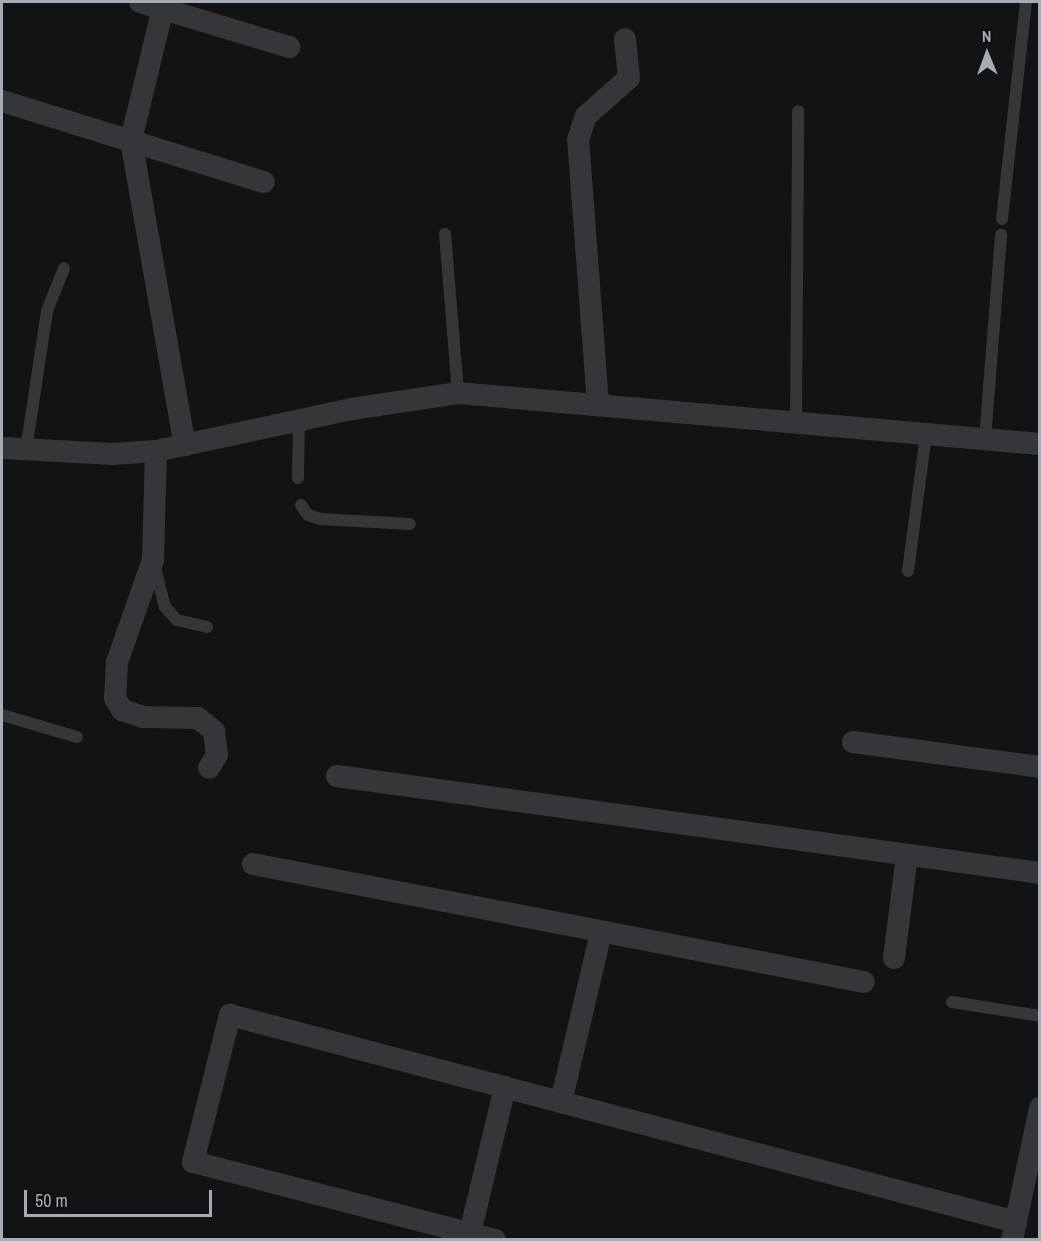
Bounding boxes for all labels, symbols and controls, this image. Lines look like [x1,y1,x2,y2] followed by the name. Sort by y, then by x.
[957,24,1017,84] north arrow
[982,25,992,47] text: N
[27,1178,214,1216] scale bar
[35,1188,68,1213] text: 50 m

